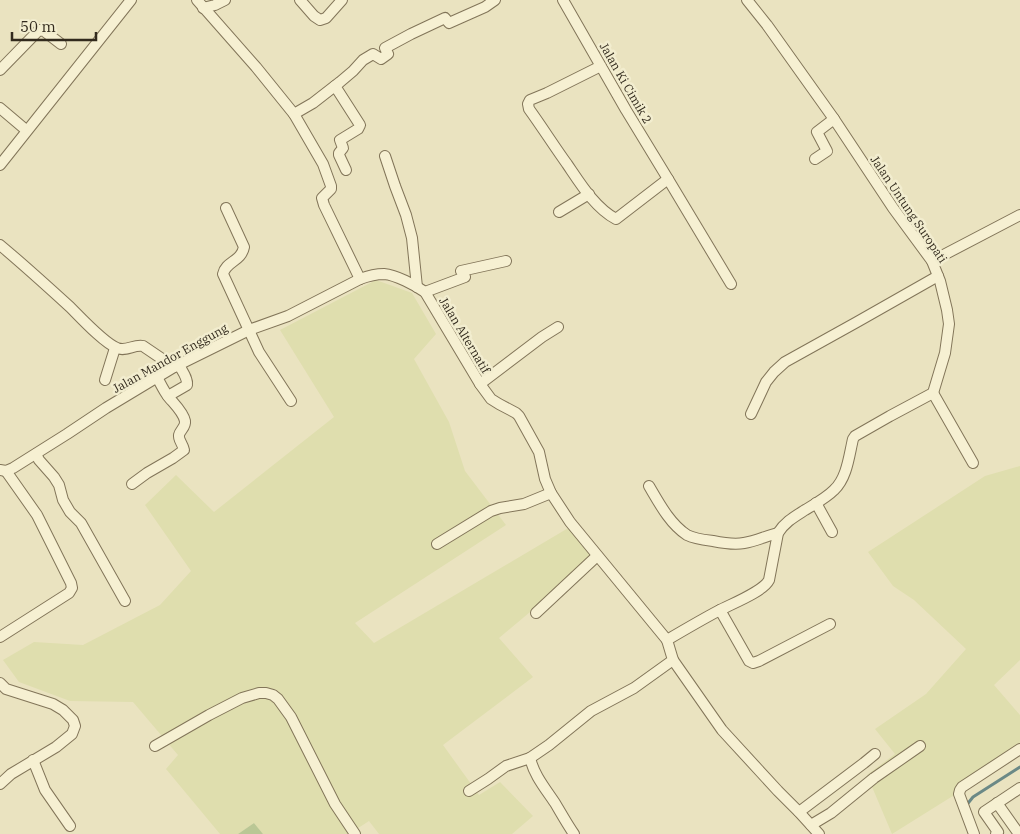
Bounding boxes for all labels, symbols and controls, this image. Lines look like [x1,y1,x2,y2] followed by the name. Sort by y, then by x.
[12,10,96,42] scale bar
[20,17,56,36] text: 50 m
[597,40,655,126] street label: Jalan Ki Cimik 2
[867,152,951,266] street label: Jalan Untung Suropati
[436,294,494,377] street label: Jalan Alternatif
[110,320,231,396] street label: Jalan Mandor Enggung

